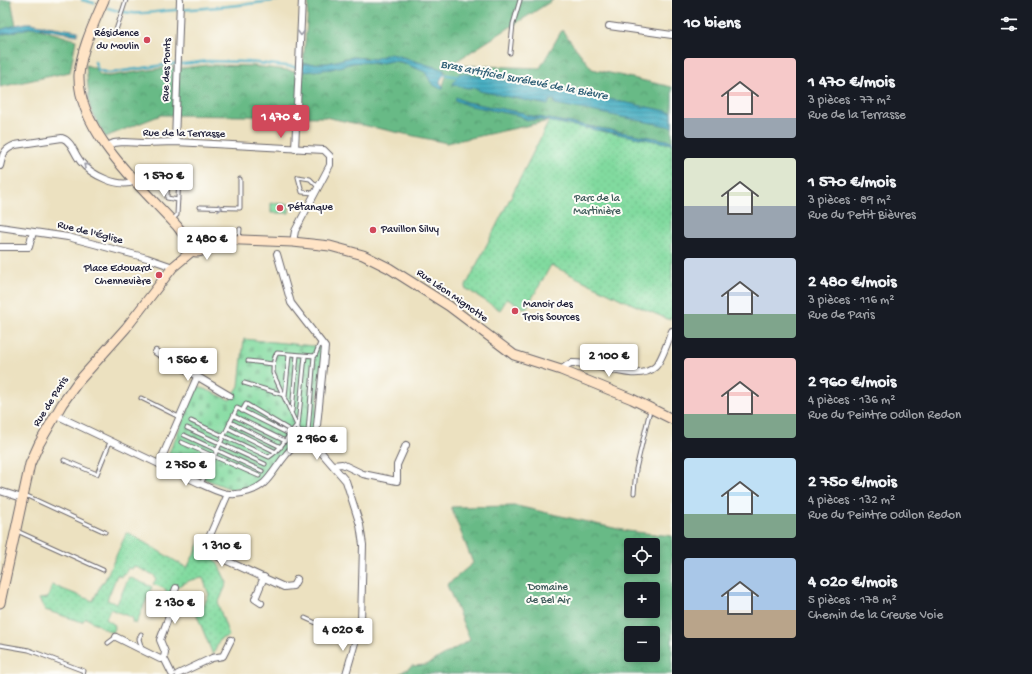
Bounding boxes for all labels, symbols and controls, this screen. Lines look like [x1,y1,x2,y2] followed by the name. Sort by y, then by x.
[998,13,1020,35] icon: filters
[684,14,740,34] text: 10 biens
[94,28,140,53] place label: Résidence du Moulin
[297,30,305,36] one-way arrow
[142,35,152,45] marker: Résidence du Moulin
[160,37,174,102] street label: Rue des Ponts
[439,58,610,104] water label: Bras artificiel surélevé de la Bièvre
[808,73,895,93] text: 1 470 €/mois
[716,74,764,122] icon: home
[808,93,891,108] text: 3 pièces · 77 m²
[244,105,318,139] pin: 1 470 €
[808,108,906,123] text: Rue de la Terrasse
[261,110,301,125] text: 1 470 €
[143,127,226,141] street label: Rue de la Terrasse
[83,164,91,171] one-way arrow
[127,164,201,198] pin: 1 570 €
[144,169,184,184] text: 1 570 €
[808,173,895,193] text: 1 570 €/mois
[716,174,764,222] icon: home
[573,193,621,218] park label: Parc de la Martinière
[808,193,891,208] text: 3 pièces · 89 m²
[287,202,333,214] place label: Pétanque
[275,203,285,213] marker: Pétanque
[217,204,223,212] one-way arrow
[808,208,916,223] text: Rue du Petit Bièvres
[56,218,124,247] street label: Rue de l'Église
[380,224,440,236] place label: Pavillon Silvy
[368,225,378,235] marker: Pavillon Silvy
[170,227,244,261] pin: 2 480 €
[187,232,227,247] text: 2 480 €
[83,263,153,288] place label: Place Edouard Chennevière
[414,267,490,325] street label: Rue Léon Mignotte
[154,270,164,280] marker: Place Edouard Chennevière
[808,273,896,293] text: 2 480 €/mois
[716,274,764,322] icon: home
[808,293,894,308] text: 3 pièces · 116 m²
[522,299,580,324] place label: Manoir des Trois Sources
[510,306,520,316] marker: Manoir des Trois Sources
[808,308,875,323] text: Rue de Paris
[572,344,646,378] pin: 2 100 €
[151,348,225,382] pin: 1 560 €
[589,349,629,364] text: 2 100 €
[168,353,208,368] text: 1 560 €
[808,373,896,393] text: 2 960 €/mois
[31,374,72,429] street label: Rue de Paris
[716,374,764,422] icon: home
[808,393,895,408] text: 4 pièces · 136 m²
[808,408,961,423] text: Rue du Peintre Odilon Redon
[280,427,354,461] pin: 2 960 €
[297,432,337,447] text: 2 960 €
[149,453,223,487] pin: 2 750 €
[165,458,207,473] text: 2 750 €
[808,473,897,493] text: 2 750 €/mois
[716,474,764,522] icon: home
[808,493,895,508] text: 4 pièces · 132 m²
[808,508,961,523] text: Rue du Peintre Odilon Redon
[185,534,259,568] pin: 1 310 €
[624,538,660,662] map controls
[624,538,660,574] button: locate
[203,539,241,554] text: 1 310 €
[808,573,897,593] text: 4 020 €/mois
[716,574,764,622] icon: home
[526,582,571,607] park label: Domaine de Bel Air
[624,582,660,618] button: +
[138,591,212,625] pin: 2 130 €
[808,593,897,608] text: 5 pièces · 178 m²
[155,596,195,611] text: 2 130 €
[808,608,943,623] text: Chemin de la Creuse Voie
[306,618,380,652] pin: 4 020 €
[322,623,364,638] text: 4 020 €
[624,626,660,662] button: −

